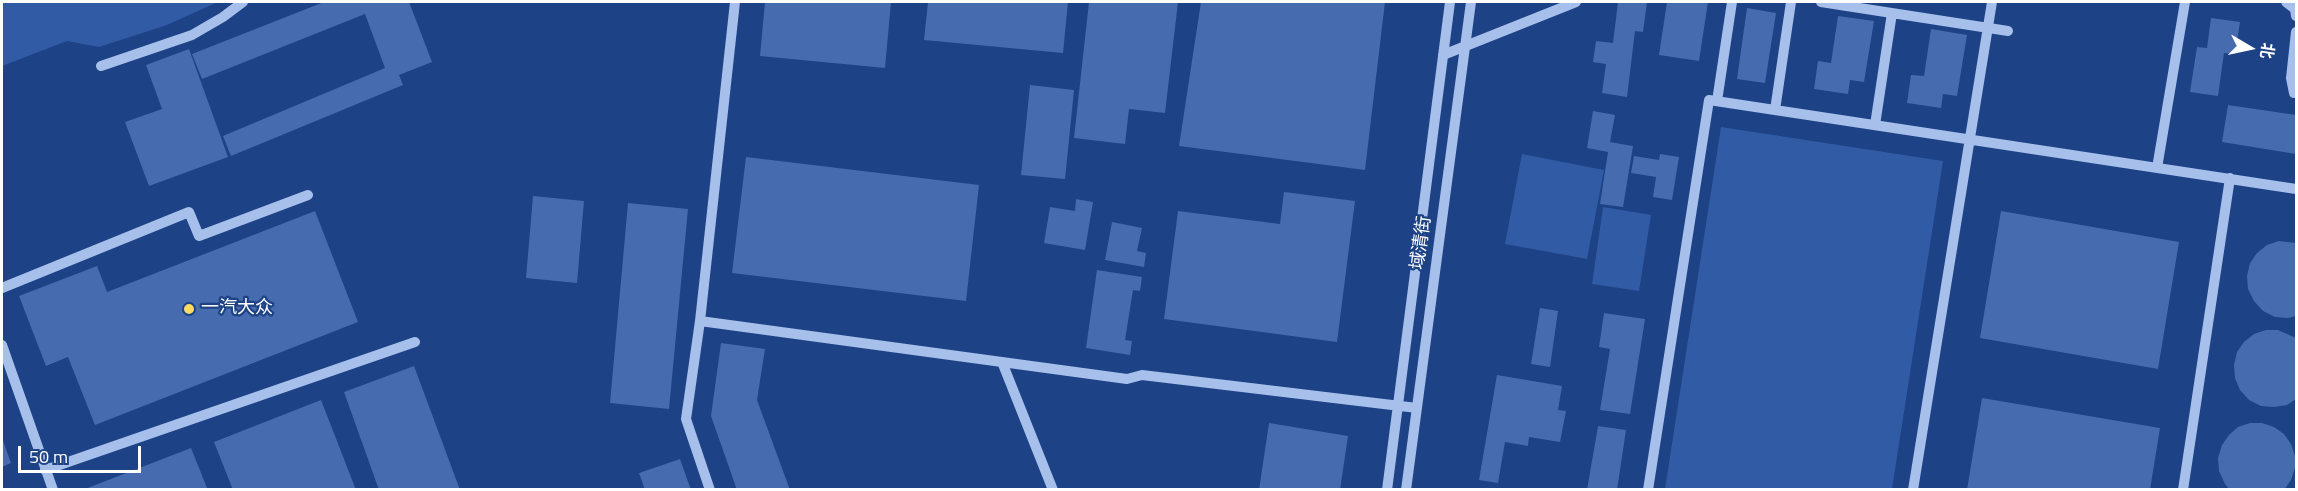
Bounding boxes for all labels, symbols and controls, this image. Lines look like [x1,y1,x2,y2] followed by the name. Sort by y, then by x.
[2220,18,2280,78] north arrow
[2255,41,2281,61] text: 北
[1408,215,1436,271] street label: 域清街
[201,298,273,320] place label: 一汽大众
[182,302,196,316] marker: 一汽大众
[21,434,144,472] scale bar
[29,443,68,470] text: 50 m

